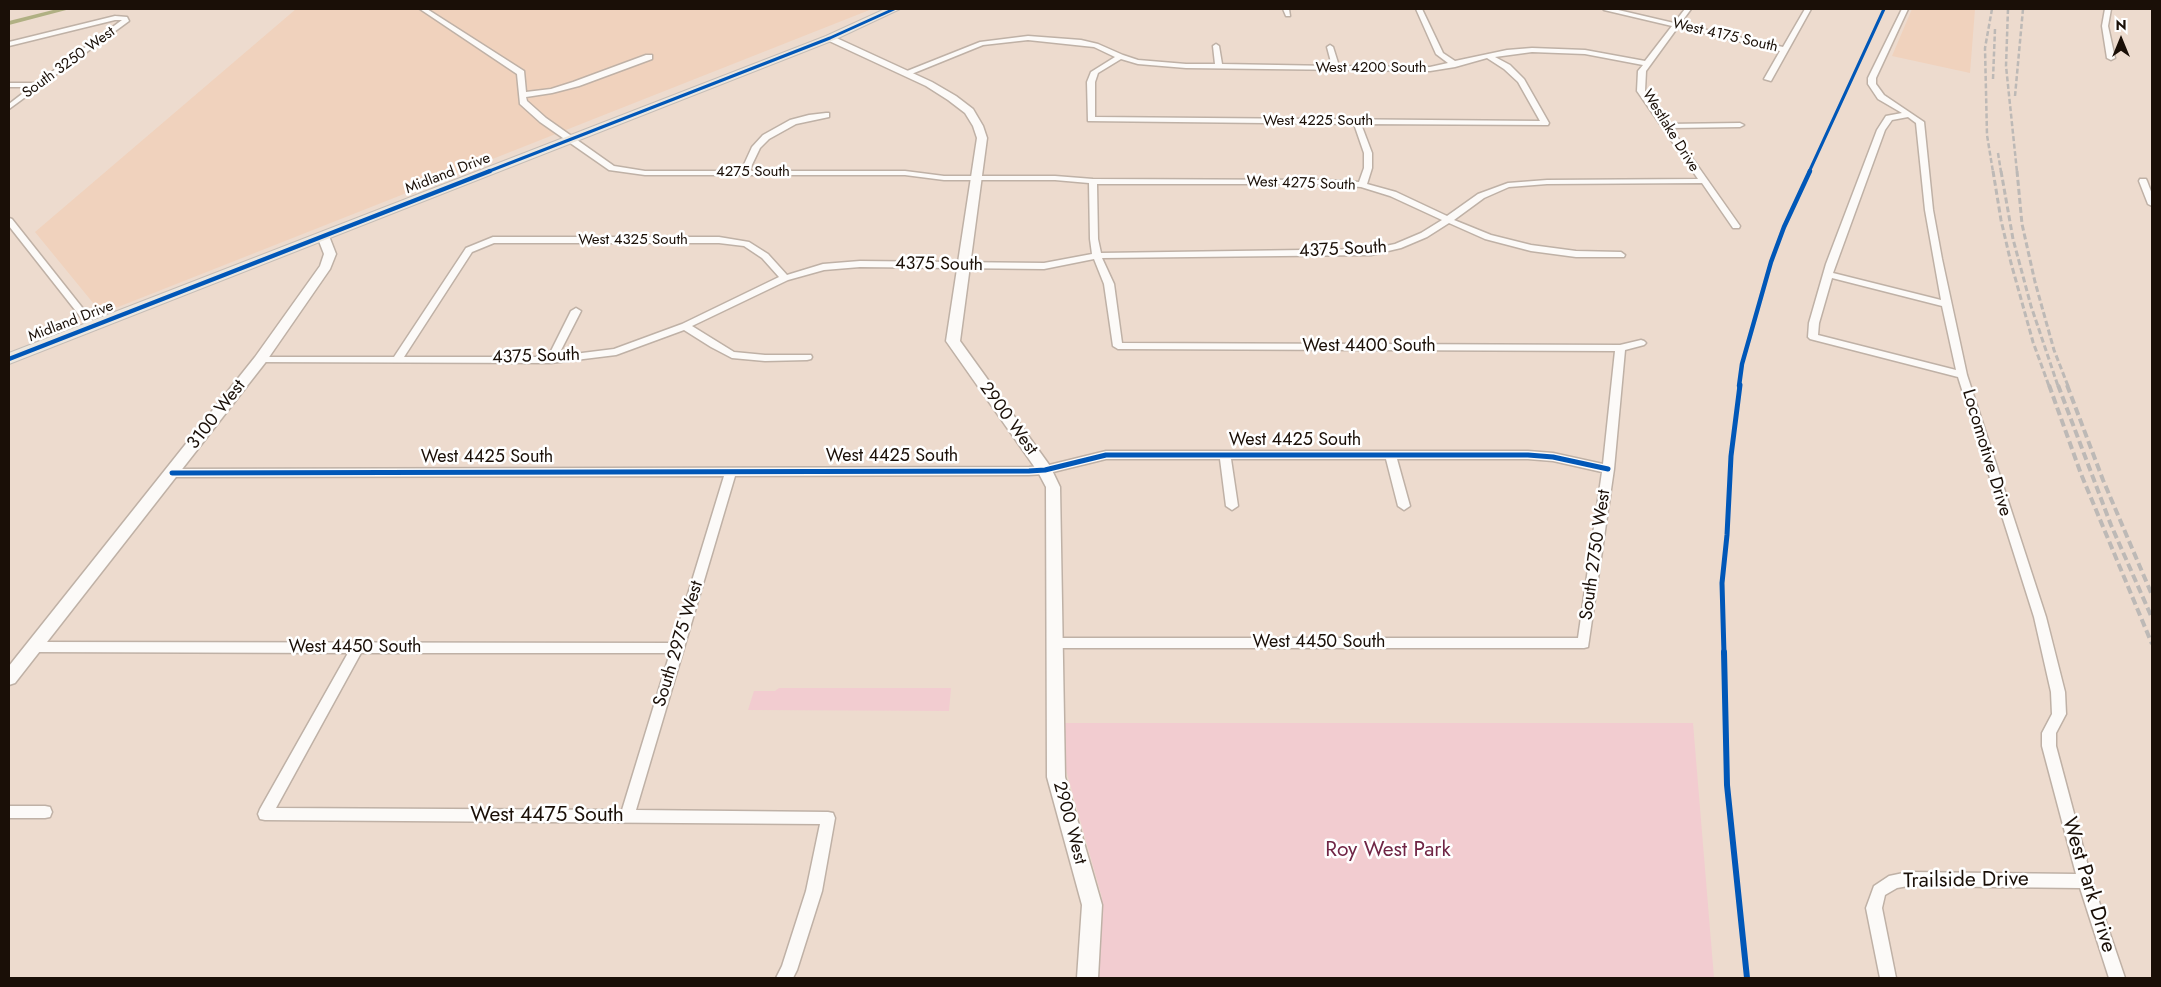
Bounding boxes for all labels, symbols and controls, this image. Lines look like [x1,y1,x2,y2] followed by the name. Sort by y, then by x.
[1671,15,1779,57] street label: West 4175 South
[2096,15,2146,65] north arrow
[2115,15,2127,35] text: N
[19,23,119,103] street label: South 3250 West
[1315,59,1427,77] street label: West 4200 South
[1638,87,1702,175] street label: Westlake Drive
[1263,112,1373,130] street label: West 4225 South
[403,150,493,198] street label: Midland Drive
[716,163,790,181] street label: 4275 South
[1246,173,1356,195] street label: West 4275 South
[578,231,688,249] street label: West 4325 South
[1299,237,1387,263] street label: 4375 South
[895,253,983,277] street label: 4375 South
[26,298,116,346] street label: Midland Drive
[1302,336,1436,358] street label: West 4400 South
[492,345,580,369] street label: 4375 South
[183,376,251,454] street label: 3100 West
[974,378,1042,460] street label: 2900 West
[1956,387,2016,519] street label: Locomotive Drive
[1229,430,1361,452] street label: West 4425 South
[826,446,958,468] street label: West 4425 South
[421,447,553,469] street label: West 4425 South
[1576,488,1616,622] street label: South 2750 West
[650,578,708,710] street label: South 2975 West
[1253,632,1385,654] street label: West 4450 South
[289,637,421,659] street label: West 4450 South
[1048,779,1090,867] street label: 2900 West
[470,803,624,829] street label: West 4475 South
[2055,814,2121,956] street label: West Park Drive
[1325,838,1451,864] park label: Roy West Park
[1903,867,2029,895] street label: Trailside Drive

